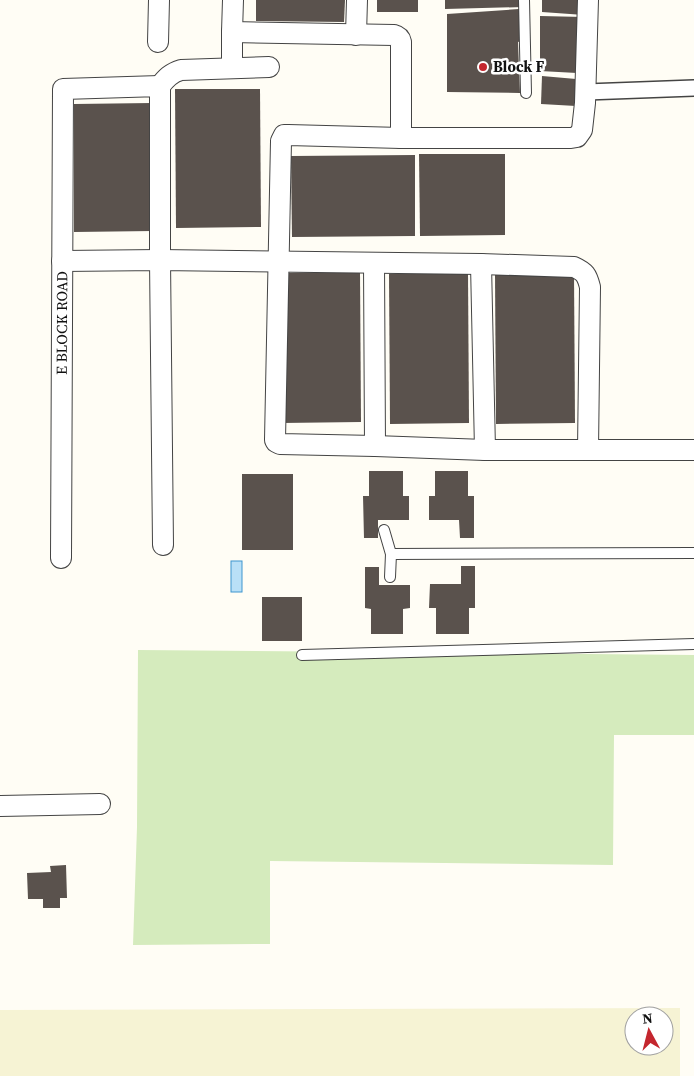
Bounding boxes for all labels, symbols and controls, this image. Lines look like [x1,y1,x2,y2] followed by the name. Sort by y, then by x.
[493,56,545,77] place label: Block F
[477,61,489,73] marker: Block F
[51,271,72,375] street label: E BLOCK ROAD
[624,1006,674,1056] north arrow
[641,1008,654,1029] text: N

